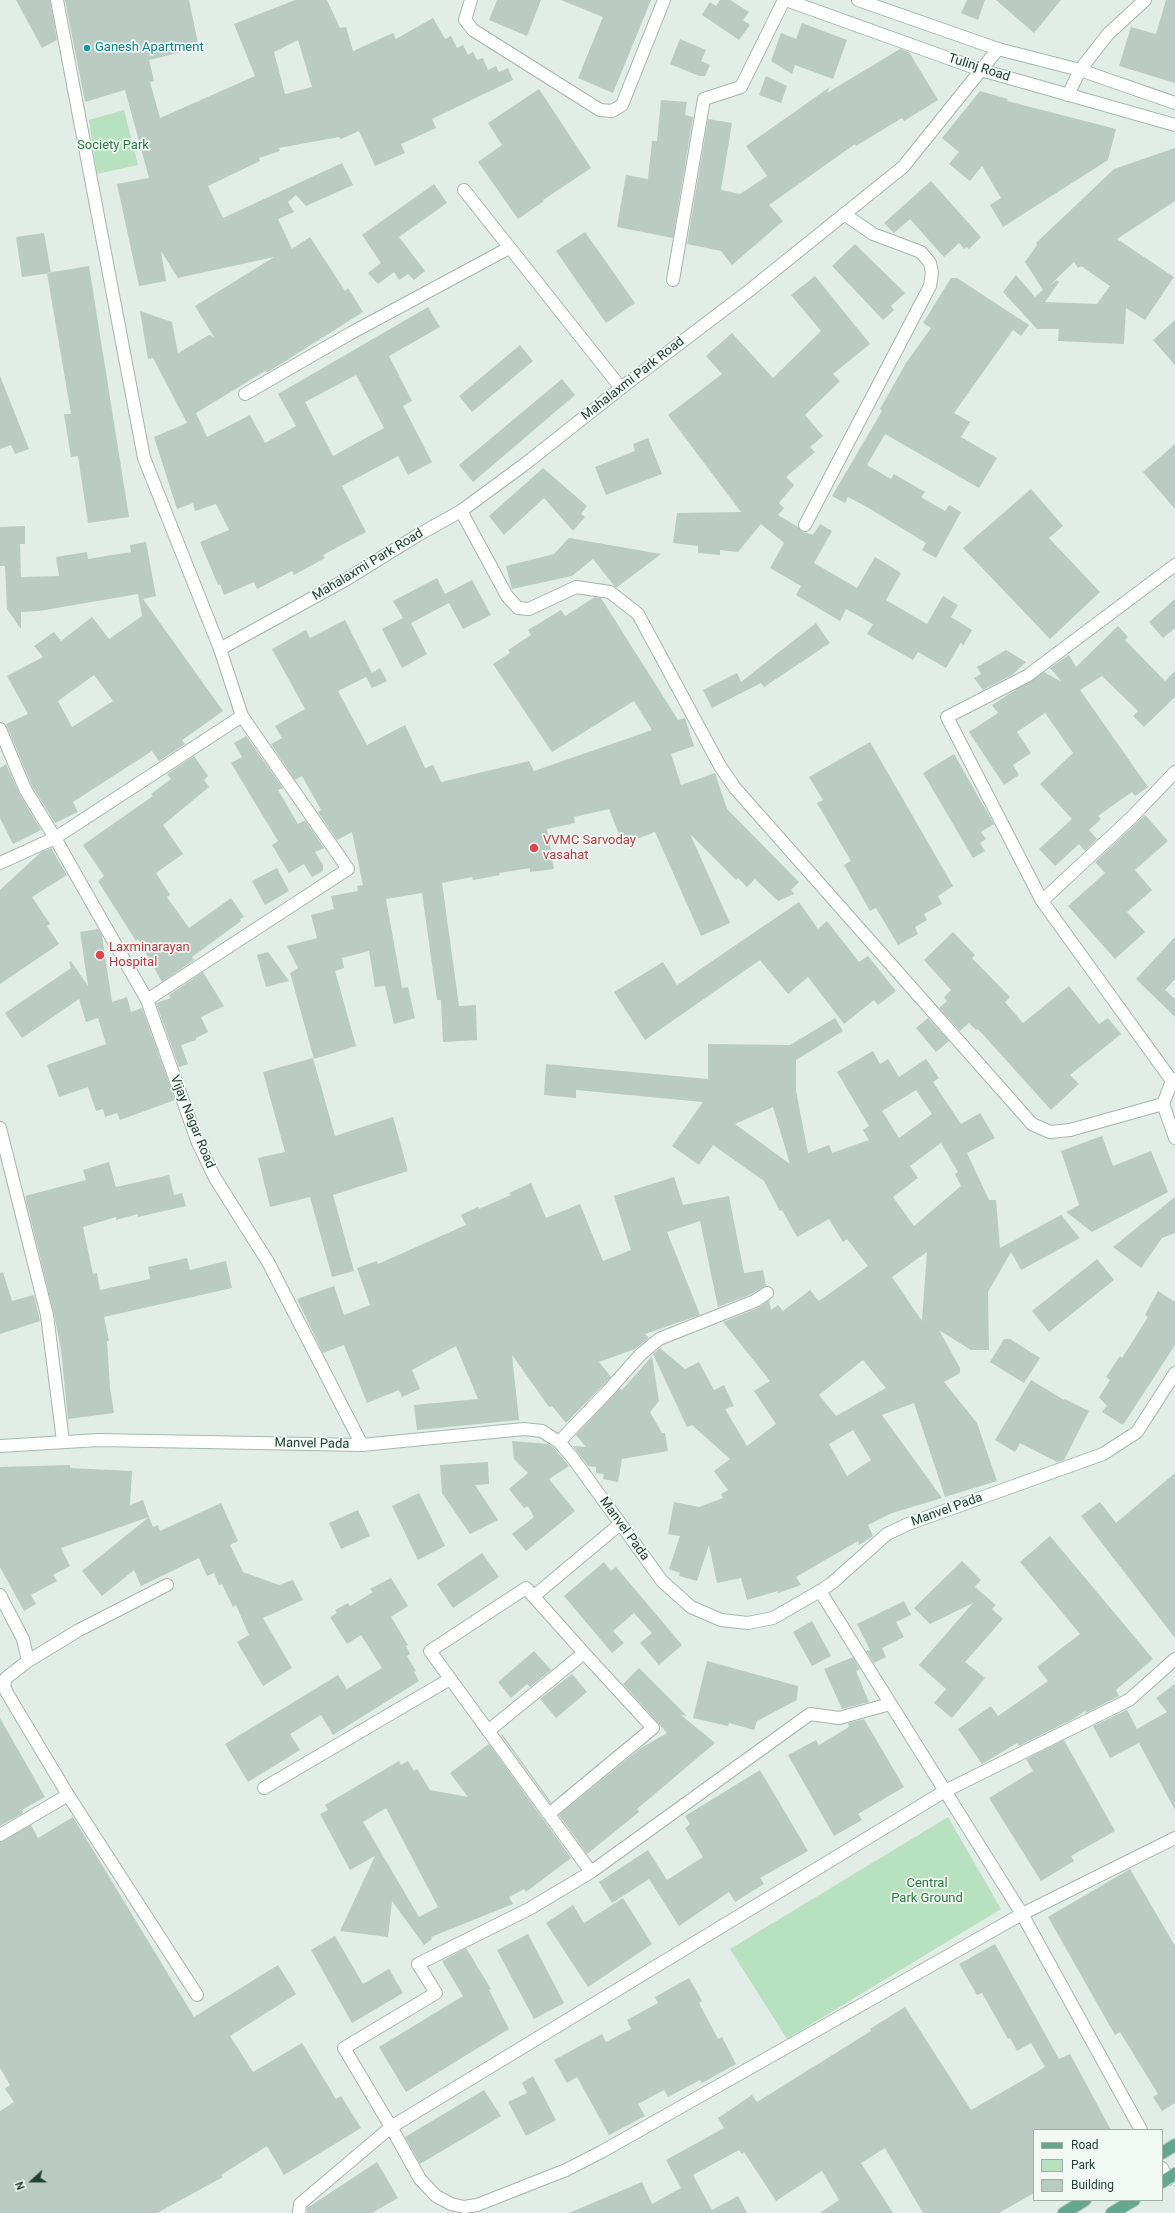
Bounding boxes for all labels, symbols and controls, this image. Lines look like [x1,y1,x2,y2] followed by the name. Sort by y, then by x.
[95,40,204,56] place label: Ganesh Apartment
[82,43,92,53] marker: Ganesh Apartment
[946,51,1012,85] street label: Tulinj Road
[77,138,149,154] park label: Society Park
[578,334,688,424] street label: Mahalaxmi Park Road
[310,526,426,604] street label: Mahalaxmi Park Road
[543,833,636,864] place label: VVMC Sarvoday vasahat
[528,842,540,854] marker: VVMC Sarvoday vasahat
[109,940,190,971] place label: Laxminarayan Hospital
[94,949,106,961] marker: Laxminarayan Hospital
[166,1073,218,1171] street label: Vijay Nagar Road
[275,1436,349,1452] street label: Manvel Pada
[909,1490,985,1530] street label: Manvel Pada
[596,1494,652,1564] street label: Manvel Pada
[891,1876,963,1907] park label: Central Park Ground
[1033,2129,1163,2201] legend
[1071,2138,1099,2152] text: Road
[1071,2158,1095,2172] text: Park
[12,2161,52,2201] north arrow
[1071,2178,1114,2192] text: Building
[13,2180,28,2191] text: N

